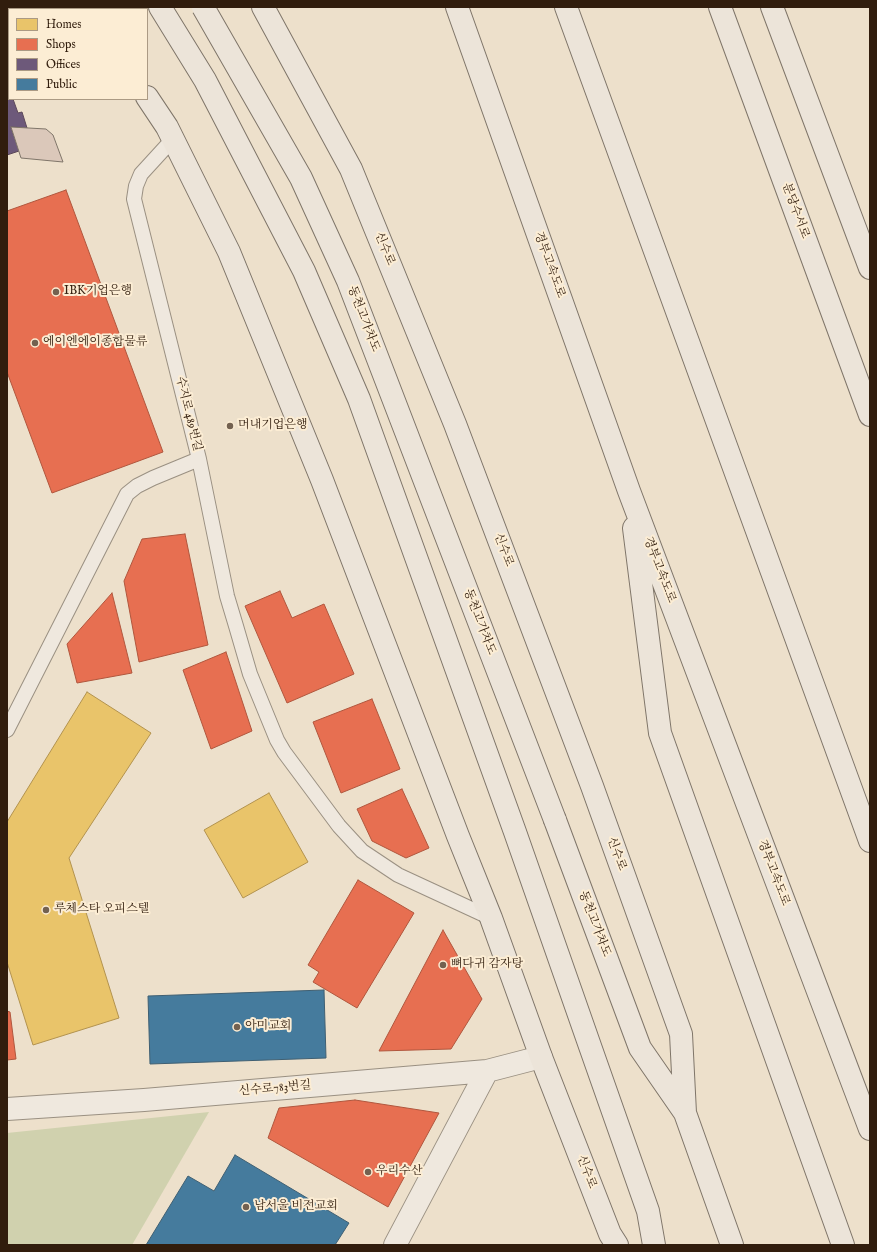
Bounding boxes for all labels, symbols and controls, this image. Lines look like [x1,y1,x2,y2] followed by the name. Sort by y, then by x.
[8,8,148,100] legend
[46,17,82,32] text: Homes
[46,37,76,52] text: Shops
[46,57,80,72] text: Offices
[46,77,77,92] text: Public
[778,181,812,241] street label: 분당수서로
[371,230,397,268] street label: 신수로
[530,230,568,300] street label: 경부고속도로
[344,284,382,354] street label: 동천고가차도
[64,285,132,299] place label: IBK기업은행
[51,287,61,297] marker: IBK기업은행
[43,336,147,350] place label: 에이엔에이종합물류
[30,338,40,348] marker: 에이엔에이종합물류
[172,375,204,453] street label: 수지로 489번길
[238,419,308,433] place label: 머내기업은행
[225,421,235,431] marker: 머내기업은행
[490,531,516,569] street label: 신수로
[640,535,678,605] street label: 경부고속도로
[460,587,498,657] street label: 동천고가차도
[603,835,629,873] street label: 신수로
[754,838,792,908] street label: 경부고속도로
[575,889,613,959] street label: 동천고가차도
[54,903,149,917] place label: 루체스타 오피스텔
[41,905,51,915] marker: 루체스타 오피스텔
[451,958,523,972] place label: 뼈다귀 감자탕
[438,960,448,970] marker: 뼈다귀 감자탕
[245,1020,291,1034] place label: 아미교회
[232,1022,242,1032] marker: 아미교회
[238,1079,312,1099] street label: 신수로783번길
[573,1153,599,1191] street label: 신수로
[376,1165,422,1179] place label: 우리수산
[363,1167,373,1177] marker: 우리수산
[254,1200,338,1214] place label: 남서울 비전교회
[241,1202,251,1212] marker: 남서울 비전교회

